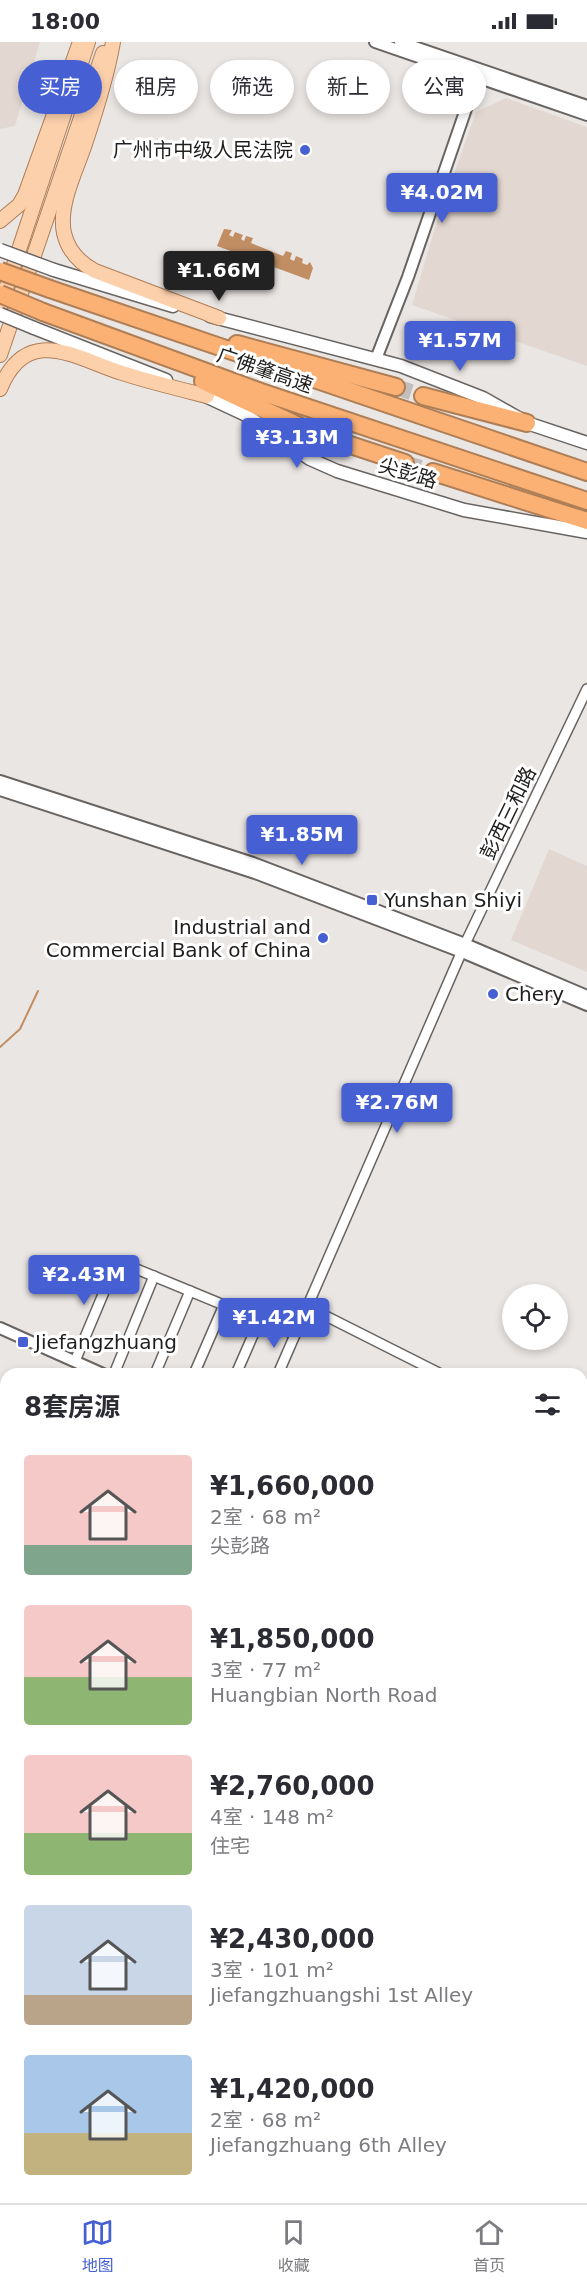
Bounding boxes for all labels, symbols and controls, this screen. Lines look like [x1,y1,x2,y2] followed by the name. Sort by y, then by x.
[30,9,100,34] text: 18:00
[18,60,102,114] chip: 买房
[114,60,198,114] chip: 租房
[210,60,294,114] chip: 筛选
[306,60,390,114] chip: 新上
[402,60,486,114] chip: 公寓
[113,138,293,162] place label: 广州市中级人民法院
[298,143,312,157] marker: 广州市中级人民法院
[393,173,491,224] pin: ¥4.02M
[400,180,484,204] text: ¥4.02M
[170,251,268,302] pin: ¥1.66M
[177,258,261,282] text: ¥1.66M
[411,321,509,372] pin: ¥1.57M
[418,328,502,352] text: ¥1.57M
[214,342,316,398] street label: 广佛肇高速
[248,418,346,469] pin: ¥3.13M
[255,425,339,449] text: ¥3.13M
[376,453,440,493] street label: 尖彭路
[475,763,541,863] street label: 彭西三和路
[253,815,351,866] pin: ¥1.85M
[260,822,344,846] text: ¥1.85M
[383,888,522,912] place label: Yunshan Shiyi
[365,893,379,907] marker: Yunshan Shiyi
[46,915,311,962] place label: Industrial and Commercial Bank of China
[316,931,330,945] marker: Industrial and Commercial Bank of China
[505,982,564,1006] place label: Chery
[486,987,500,1001] marker: Chery
[348,1083,446,1134] pin: ¥2.76M
[355,1090,439,1114] text: ¥2.76M
[35,1255,133,1306] pin: ¥2.43M
[42,1262,126,1286] text: ¥2.43M
[502,1284,568,1350] map controls
[502,1284,568,1350] button: locate
[225,1298,323,1349] pin: ¥1.42M
[232,1305,316,1329] text: ¥1.42M
[33,1330,177,1354] place label: Jiefangzhuang
[16,1335,30,1349] marker: Jiefangzhuang
[531,1388,564,1421] icon: filters
[24,1392,120,1422] text: 8套房源
[210,1471,374,1501] text: ¥1,660,000
[72,1479,144,1551] icon: home
[210,1505,321,1529] text: 2室 · 68 m²
[210,1534,270,1558] text: 尖彭路
[210,1624,374,1654] text: ¥1,850,000
[72,1629,144,1701] icon: home
[210,1658,321,1682] text: 3室 · 77 m²
[210,1683,437,1707] text: Huangbian North Road
[210,1771,374,1801] text: ¥2,760,000
[72,1779,144,1851] icon: home
[210,1805,334,1829] text: 4室 · 148 m²
[210,1834,250,1858] text: 住宅
[210,1924,374,1954] text: ¥2,430,000
[72,1929,144,2001] icon: home
[210,1958,334,1982] text: 3室 · 101 m²
[210,1983,473,2007] text: Jiefangzhuangshi 1st Alley
[210,2074,374,2104] text: ¥1,420,000
[72,2079,144,2151] icon: home
[210,2108,321,2132] text: 2室 · 68 m²
[210,2133,447,2157] text: Jiefangzhuang 6th Alley
[81,2216,114,2276] tab: 地图
[277,2216,310,2276] tab: 收藏
[473,2216,506,2276] tab: 首页

